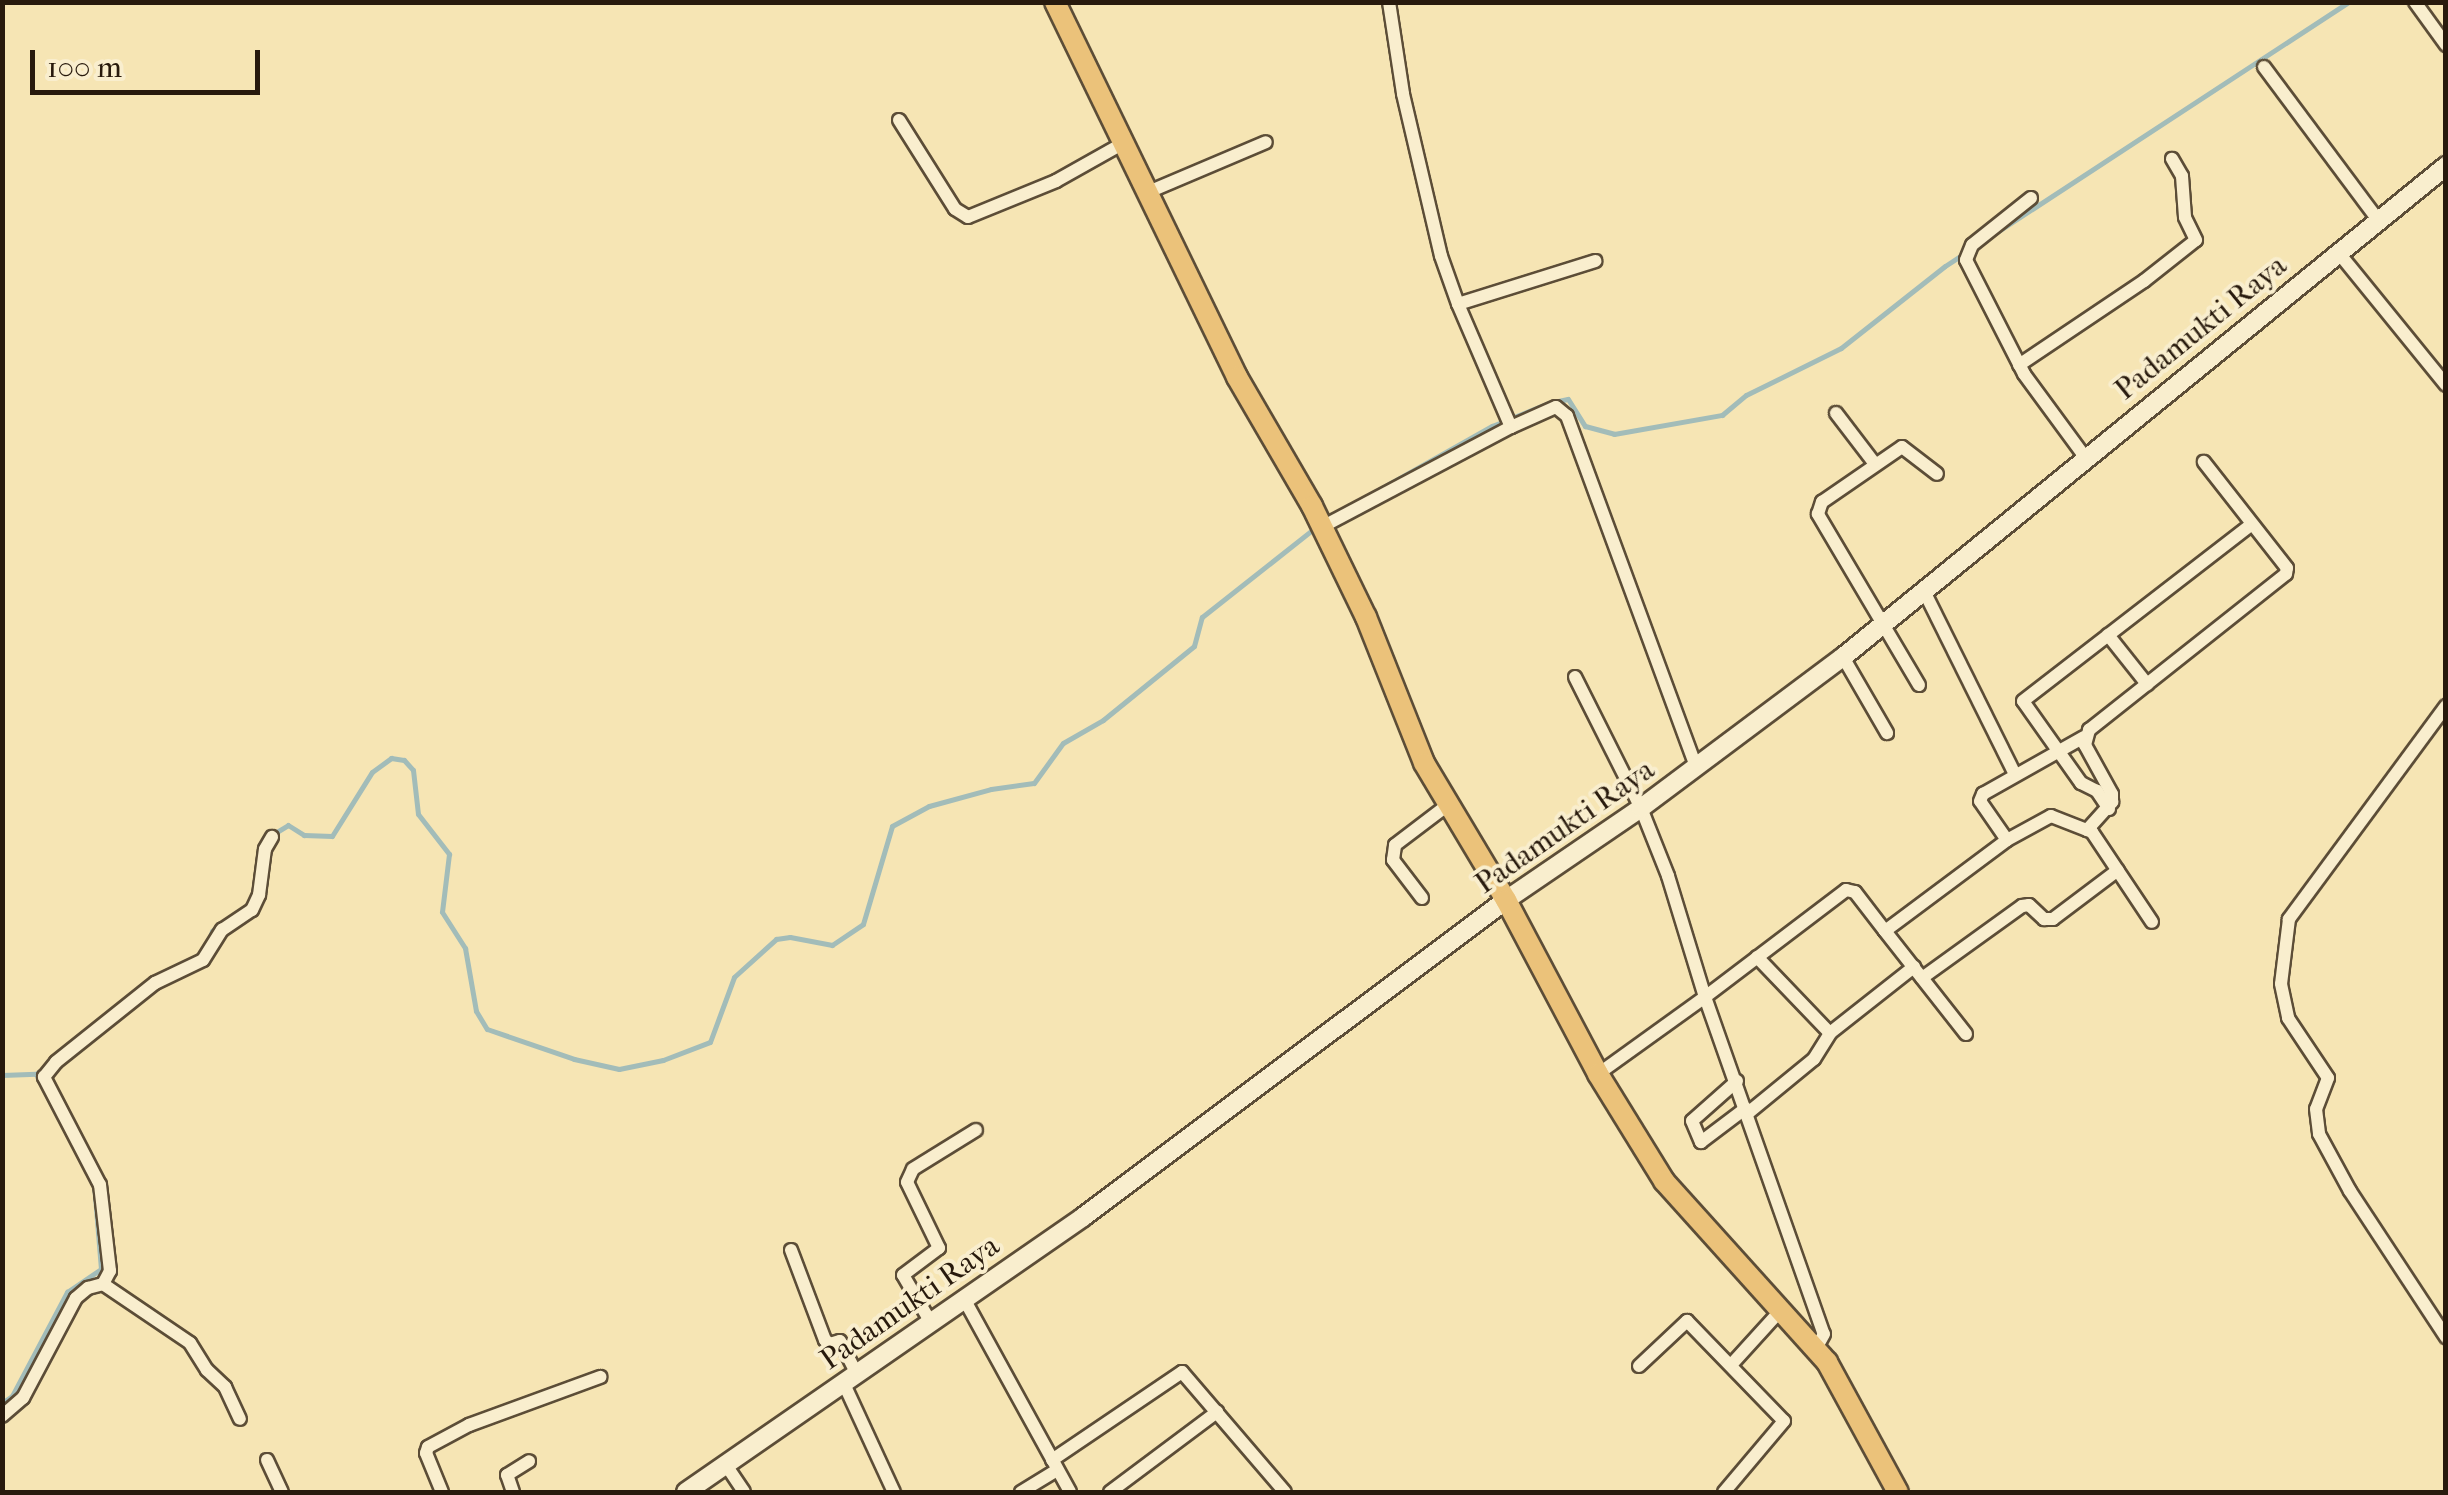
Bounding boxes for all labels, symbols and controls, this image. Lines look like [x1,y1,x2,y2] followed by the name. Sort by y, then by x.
[35,30,265,92] scale bar
[47,50,122,85] text: 100 m
[2108,248,2294,408] street label: Padamukti Raya
[1469,752,1661,902] street label: Padamukti Raya
[814,1228,1006,1378] street label: Padamukti Raya

